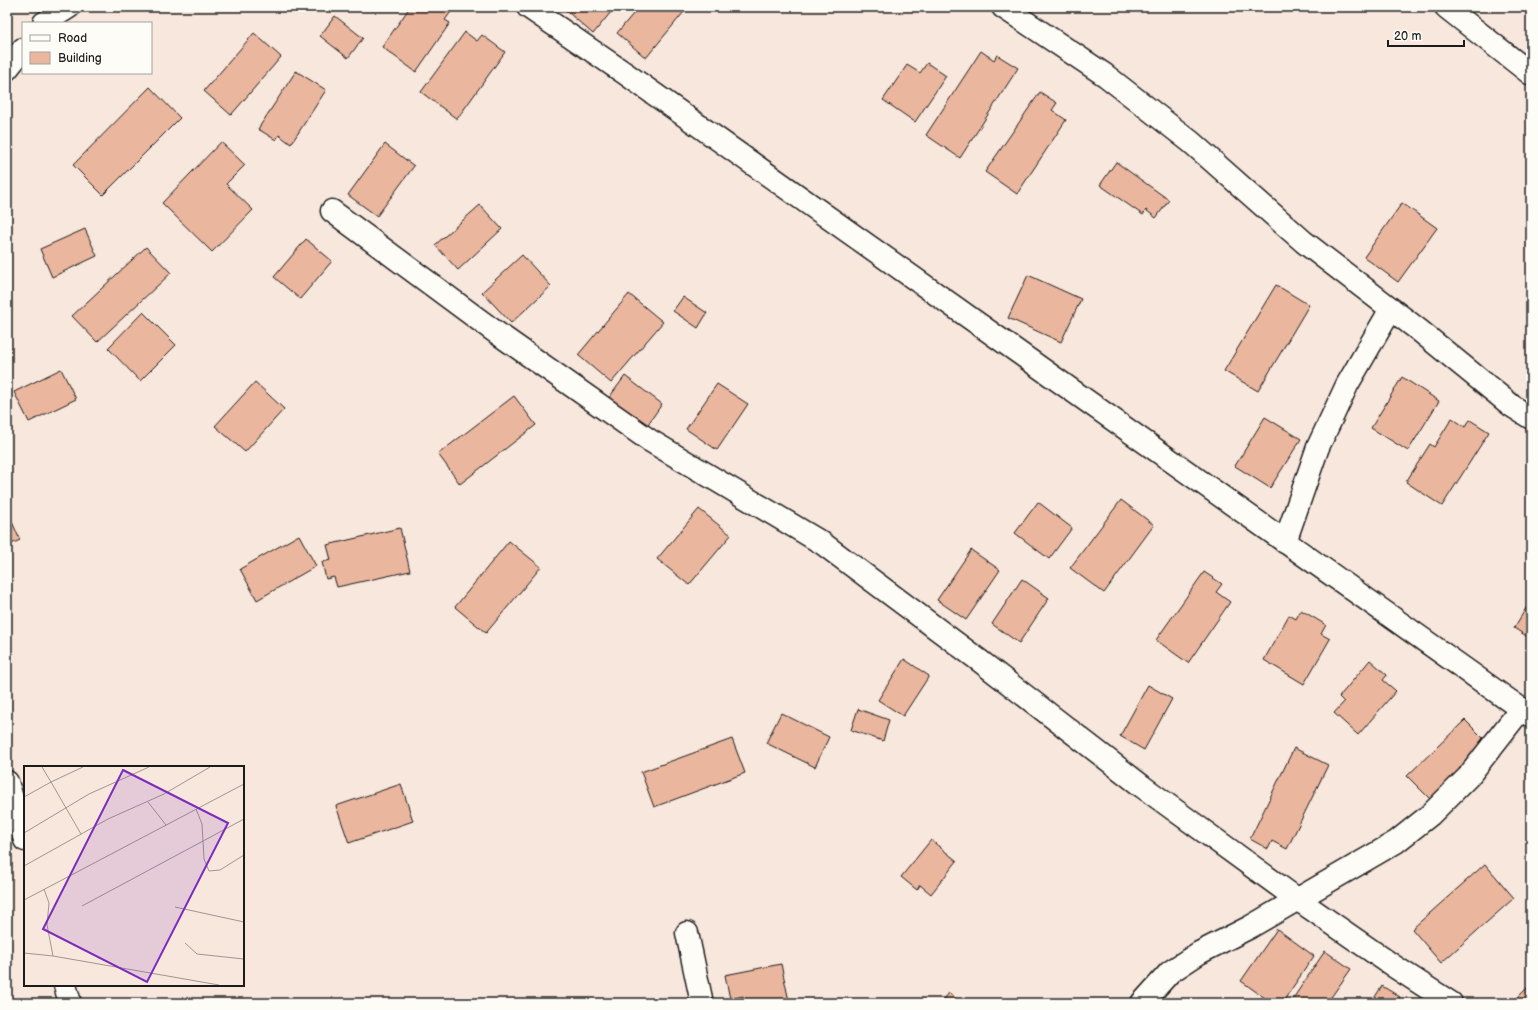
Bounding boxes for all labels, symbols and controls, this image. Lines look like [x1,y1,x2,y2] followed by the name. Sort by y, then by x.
[22,22,152,74] legend
[1388,22,1464,48] scale bar
[1394,29,1421,44] text: 20 m
[58,31,87,46] text: Road
[58,51,102,66] text: Building
[24,766,244,986] inset map

